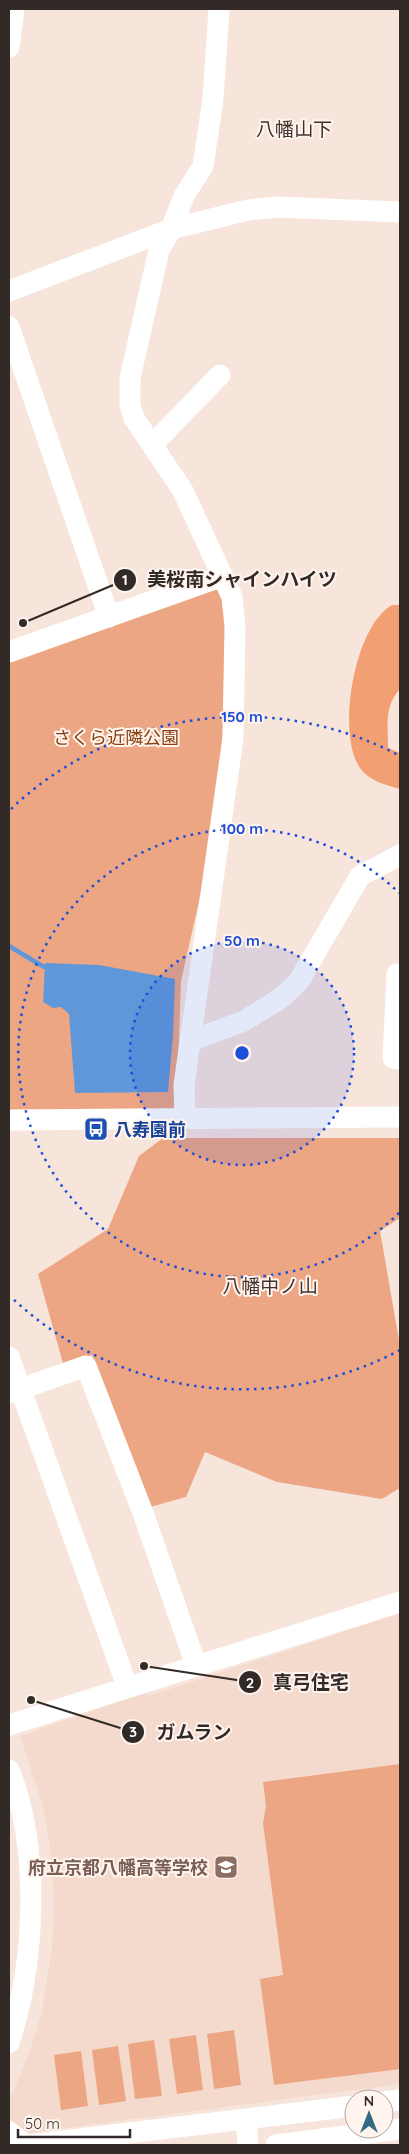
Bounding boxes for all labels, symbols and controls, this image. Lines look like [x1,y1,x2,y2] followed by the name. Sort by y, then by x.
[256,117,332,141] district label: 八幡山下
[112,563,347,597] callout: 美桜南シャインハイツ
[147,567,337,591] text: 美桜南シャインハイツ
[122,570,128,589] text: 1
[221,707,263,726] text: 150 m
[53,726,179,749] park label: さくら近隣公園
[221,819,263,838] text: 100 m
[224,931,260,950] text: 50 m
[233,1044,251,1062] centre of rings
[83,1116,109,1142] bus stop icon: 八寿園前
[114,1118,186,1141] place label: 八寿園前
[222,1274,318,1298] district label: 八幡中ノ山
[238,1665,359,1699] callout: 真弓住宅
[273,1670,349,1694] text: 真弓住宅
[246,1673,254,1692] text: 2
[121,1715,242,1749] callout: ガムラン
[156,1720,232,1744] text: ガムラン
[129,1722,137,1741] text: 3
[213,1854,239,1880] school or university icon: 府立京都八幡高等学校
[28,1856,208,1879] place label: 府立京都八幡高等学校
[344,2089,394,2139] north arrow
[364,2092,374,2110] text: N
[18,2106,130,2138] scale bar
[25,2114,60,2133] text: 50 m

